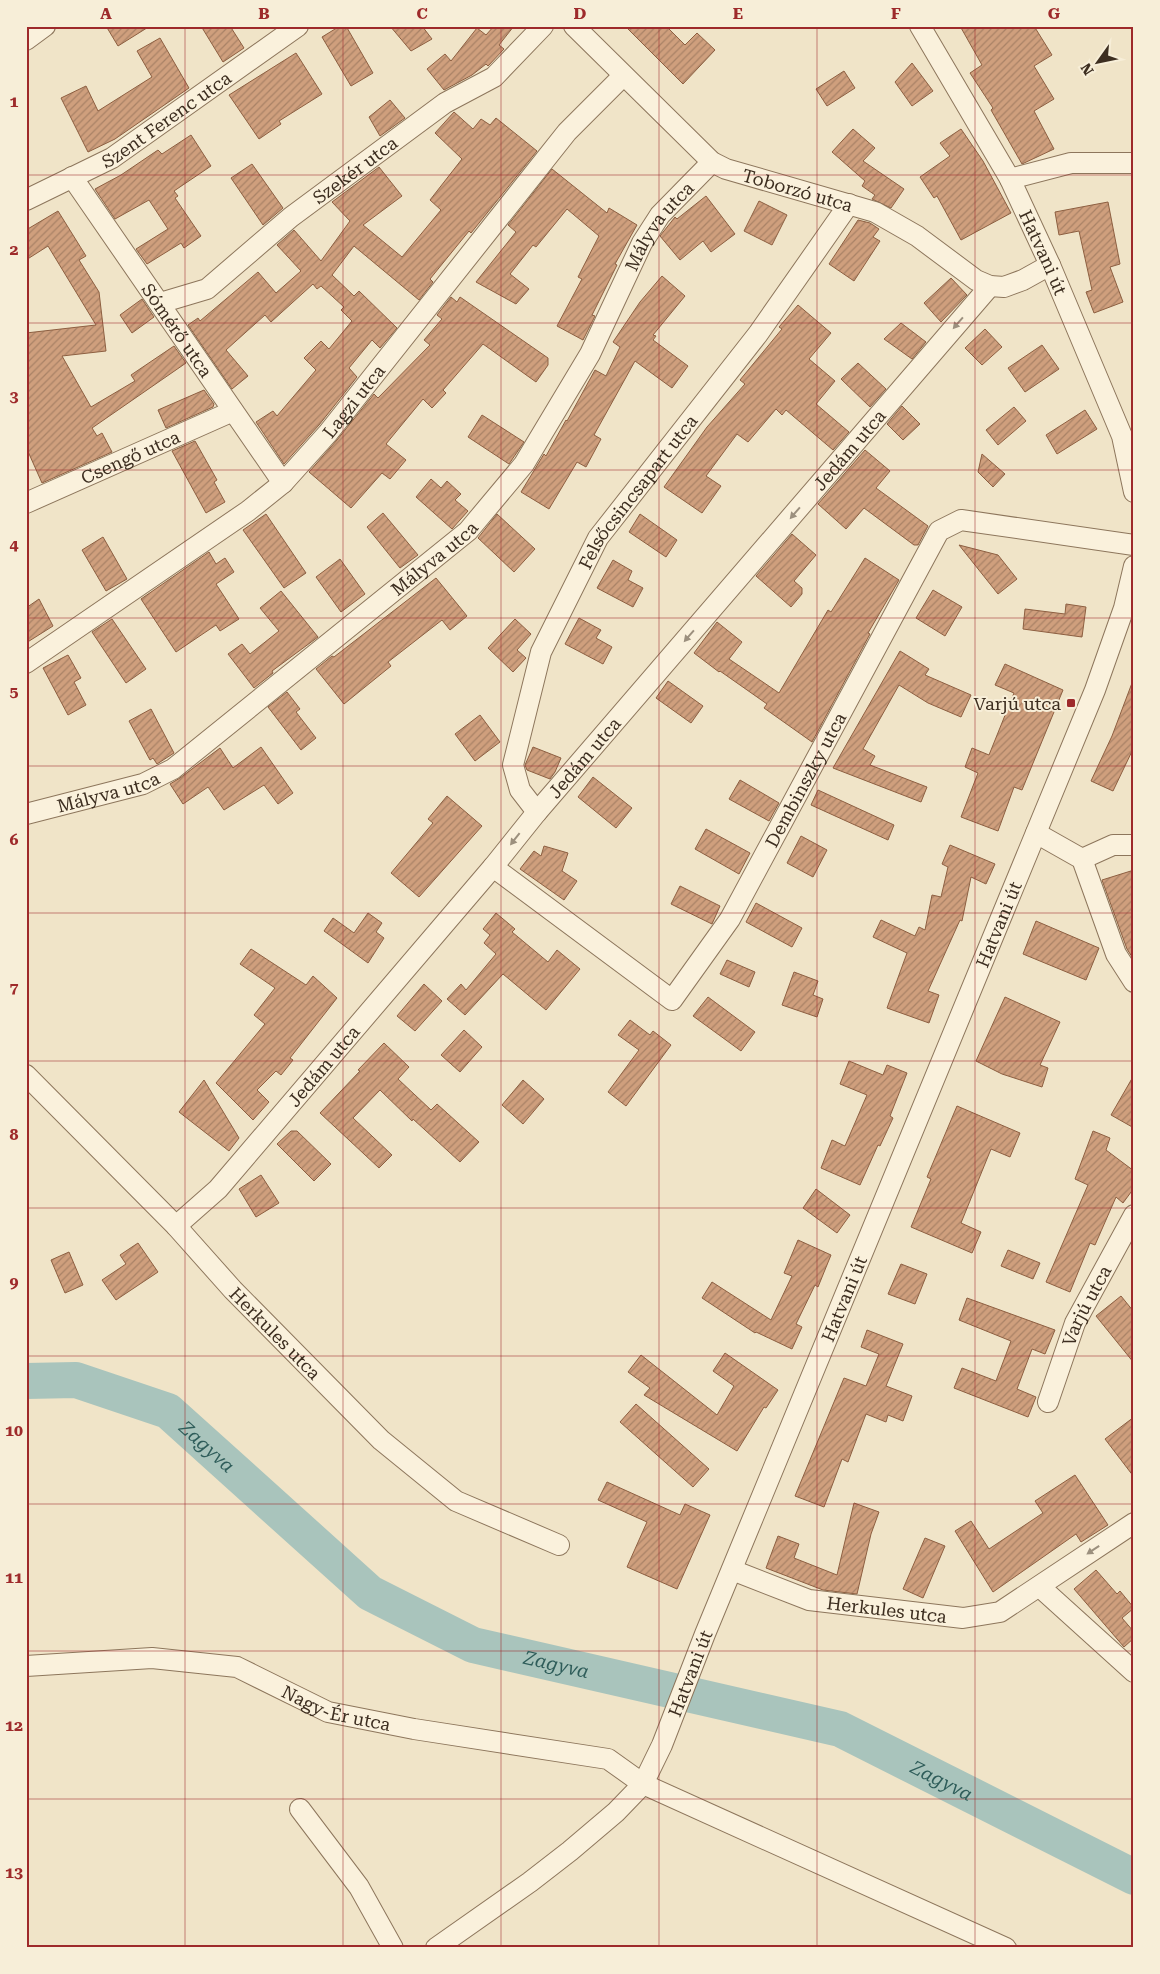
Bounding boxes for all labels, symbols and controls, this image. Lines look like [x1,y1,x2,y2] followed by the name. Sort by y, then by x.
[100,4,112,23] text: A
[258,4,270,23] text: B
[416,4,428,23] text: C
[574,4,587,23] text: D
[733,4,743,23] text: E
[891,4,901,23] text: F
[1048,4,1061,23] text: G
[1072,38,1122,88] north arrow
[1077,60,1097,78] text: N
[98,67,235,172] street label: Szent Ferenc utca
[10,92,19,111] text: 1
[308,132,401,208] street label: Szekér utca
[740,164,855,216] street label: Toborzó utca
[620,177,698,274] street label: Mályva utca
[1015,206,1072,298] street label: Hatvani út
[10,240,19,259] text: 2
[138,279,217,381] street label: Sómérő utca
[953,317,964,329] one-way arrow
[318,360,389,442] street label: Lagzi utca
[10,387,19,406] text: 3
[809,405,890,494] street label: Jedám utca
[574,410,701,572] street label: Felsőcsincsapart utca
[77,425,183,488] street label: Csengő utca
[789,506,801,518] one-way arrow
[387,517,482,599] street label: Mályva utca
[10,535,19,554] text: 4
[683,629,695,641] one-way arrow
[10,682,19,701] text: 5
[974,693,1061,714] place label: Varjú utca
[1065,697,1077,709] marker: Varjú utca
[760,708,850,851] street label: Dembinszky utca
[544,712,625,802] street label: Jedám utca
[55,767,163,816] street label: Mályva utca
[10,830,19,849] text: 6
[510,832,521,845] one-way arrow
[971,878,1025,970] street label: Hatvani út
[10,978,19,997] text: 7
[283,1021,364,1111] street label: Jedám utca
[10,1125,19,1144] text: 8
[816,1252,871,1345] street label: Hatvani út
[1058,1261,1115,1348] street label: Varjú utca
[10,1273,19,1292] text: 9
[226,1283,326,1384] street label: Herkules utca
[174,1415,240,1477] water label: Zagyva
[5,1421,23,1440] text: 10
[1087,1545,1100,1555] one-way arrow
[5,1568,23,1587] text: 11
[826,1592,948,1627] street label: Herkules utca
[664,1627,716,1719] street label: Hatvani út
[521,1645,591,1683] water label: Zagyva
[278,1680,393,1735] street label: Nagy-Ér utca
[5,1716,23,1735] text: 12
[906,1755,977,1805] water label: Zagyva
[5,1863,23,1882] text: 13

